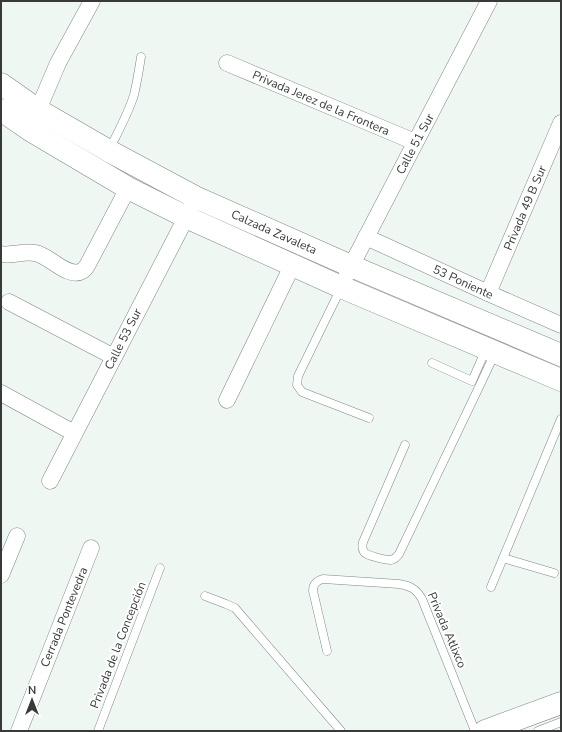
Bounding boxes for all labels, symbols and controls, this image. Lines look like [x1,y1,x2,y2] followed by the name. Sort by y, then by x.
[250,67,392,139] street label: Privada Jerez de la Frontera
[392,110,438,177] street label: Calle 51 Sur
[500,163,550,253] street label: Privada 49 B Sur
[229,206,319,258] street label: Calzada Zavaleta
[430,261,496,303] street label: 53 Poniente
[101,305,146,372] street label: Calle 53 Sur
[37,565,91,669] street label: Cerrada Pontevedra
[86,579,150,711] street label: Privada de la Concepción
[424,590,470,671] street label: Privada Atlixco
[12,680,52,720] north arrow
[28,683,36,698] text: N

